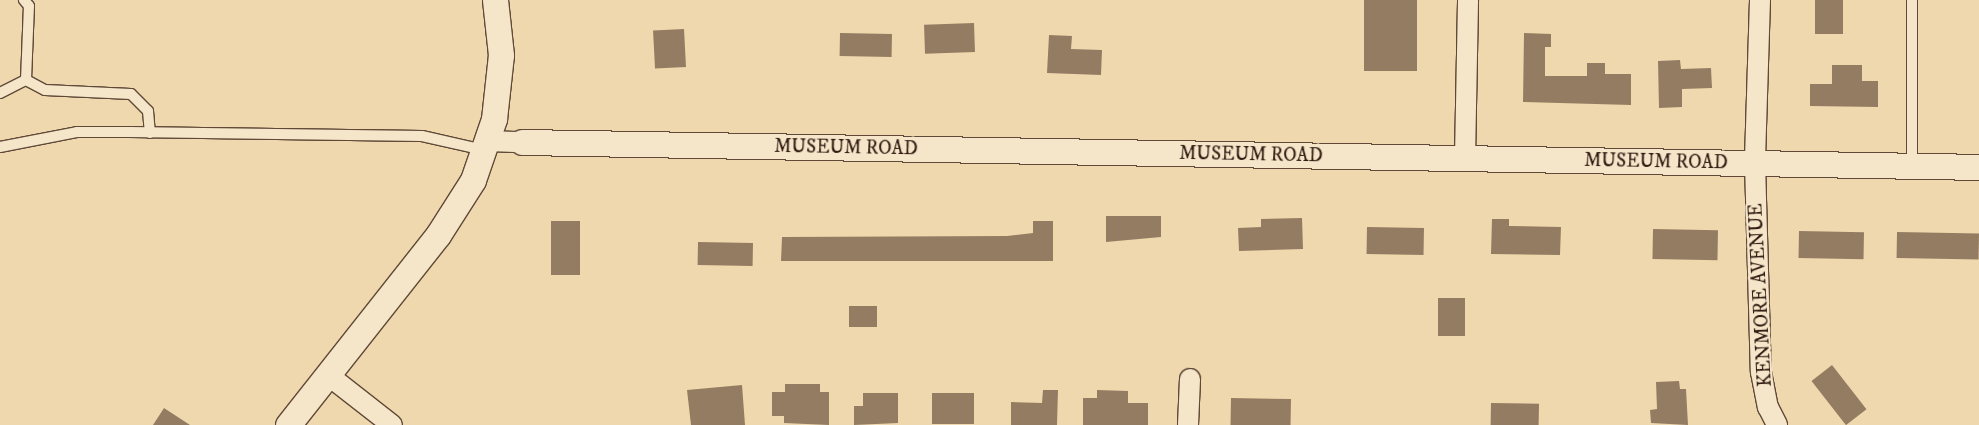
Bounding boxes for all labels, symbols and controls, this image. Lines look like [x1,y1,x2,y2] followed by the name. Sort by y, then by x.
[774,135,918,161] street label: MUSEUM ROAD
[1179,142,1323,168] street label: MUSEUM ROAD
[1584,149,1728,175] street label: MUSEUM ROAD
[1745,203,1777,387] street label: KENMORE AVENUE

